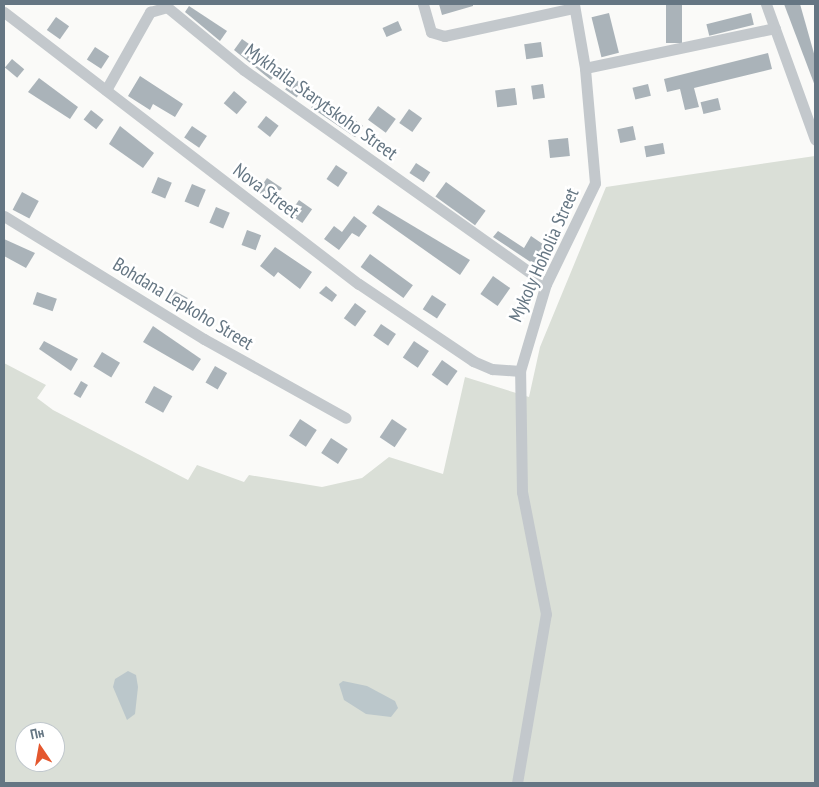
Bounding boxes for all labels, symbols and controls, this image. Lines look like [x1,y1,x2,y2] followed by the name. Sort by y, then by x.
[240,39,402,165] street label: Mykhaila Starytskoho Street
[229,159,303,223] street label: Nova Street
[504,184,584,326] street label: Mykoly Hoholia Street
[109,253,257,355] street label: Bohdana Lepkoho Street
[15,722,65,772] north arrow
[29,723,46,744] text: Пн

